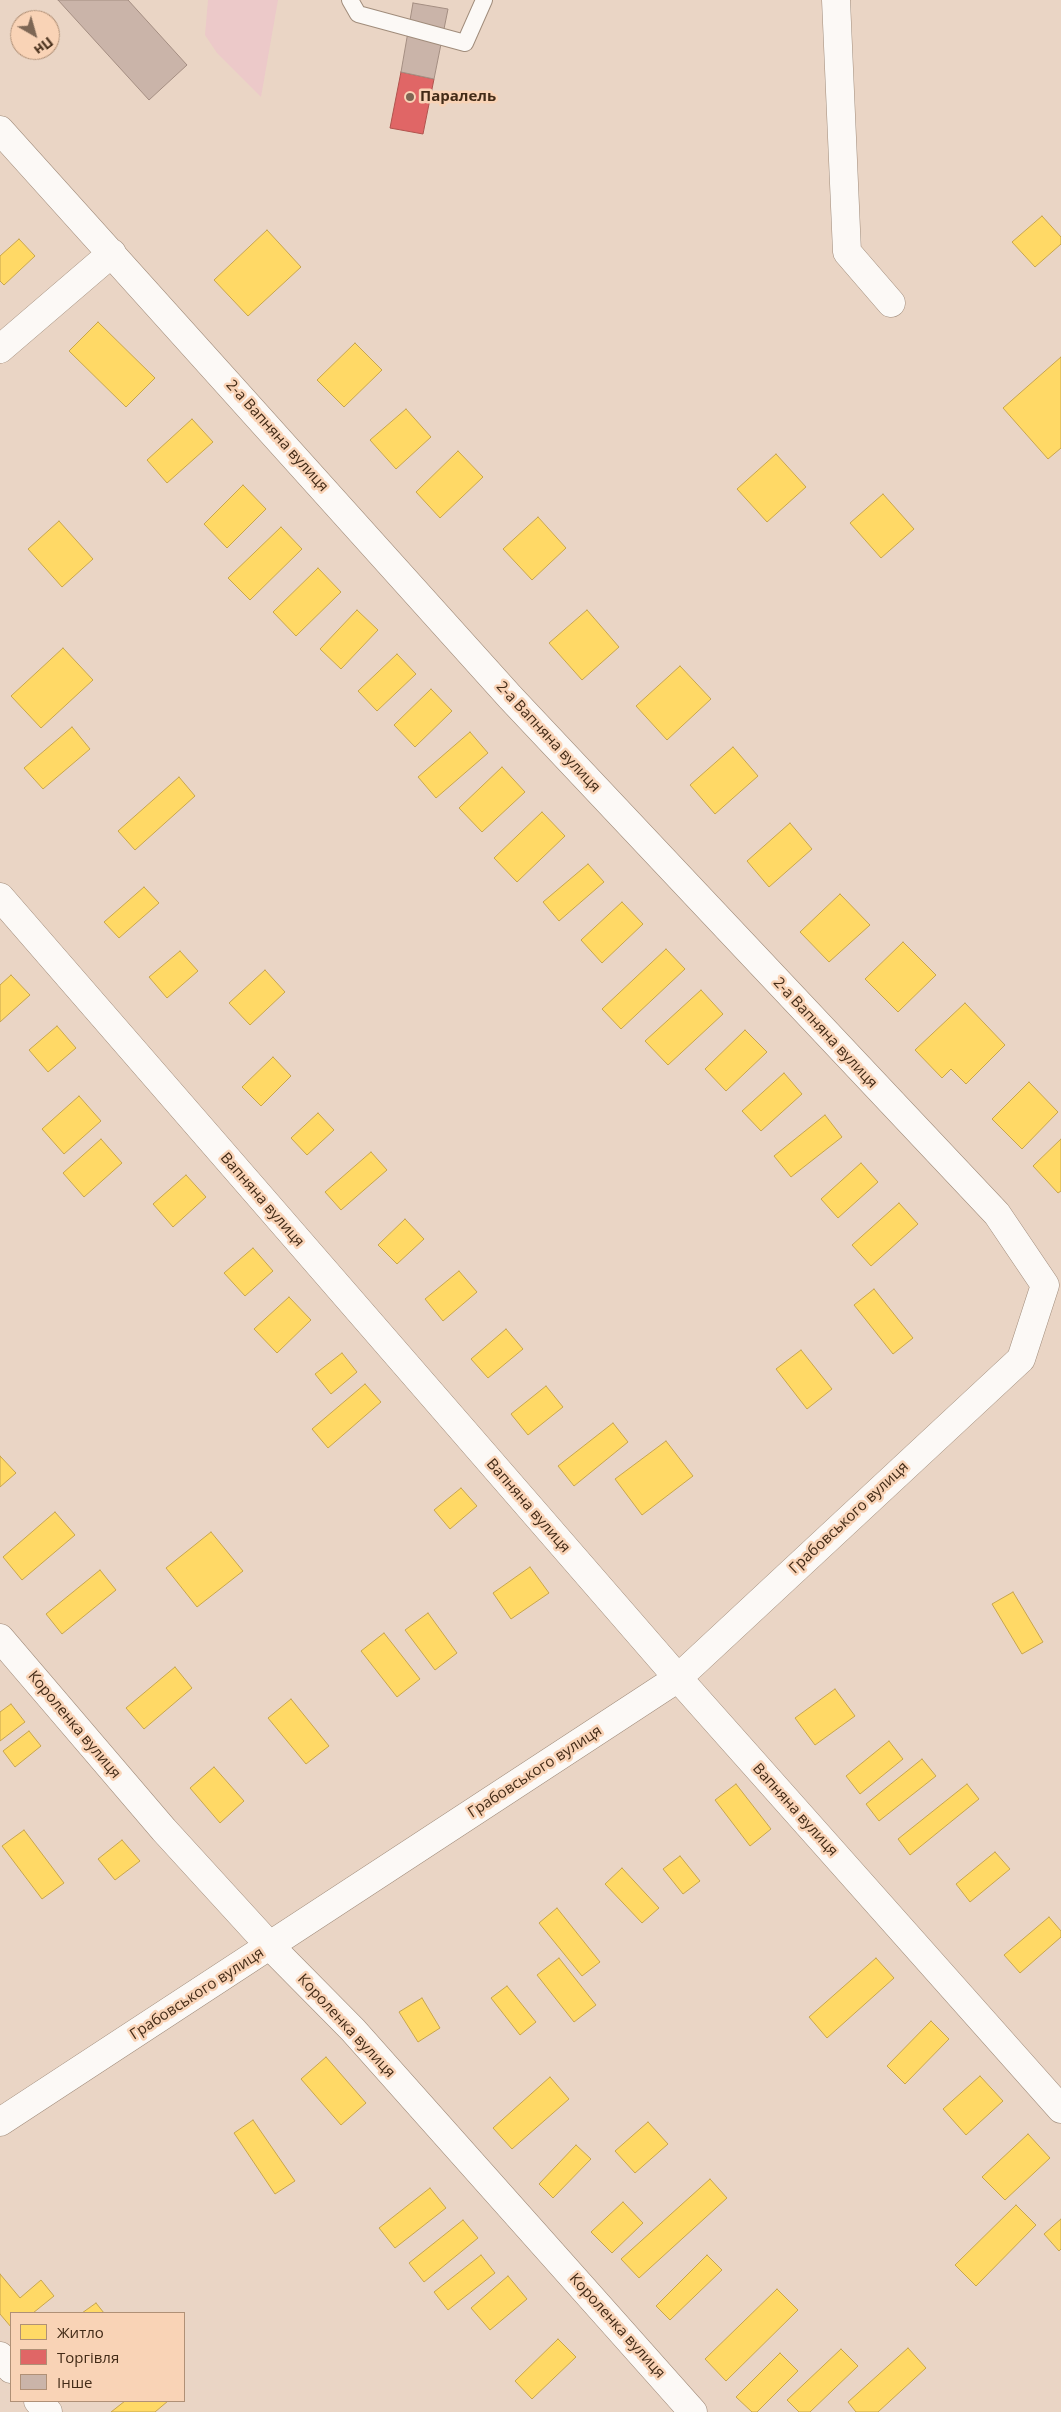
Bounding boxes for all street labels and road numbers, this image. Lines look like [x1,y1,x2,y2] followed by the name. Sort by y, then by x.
[222,376,332,496] street label: 2-а Вапняна вулиця
[492,678,604,796] street label: 2-а Вапняна вулиця
[769,974,881,1092] street label: 2-а Вапняна вулиця
[216,1149,308,1251] street label: Вапняна вулиця
[482,1455,574,1557] street label: Вапняна вулиця
[786,1458,912,1578] street label: Грабовського вулиця
[24,1668,124,1782] street label: Короленка вулиця
[465,1722,605,1822] street label: Грабовського вулиця
[749,1760,841,1860] street label: Вапняна вулиця
[127,1944,267,2044] street label: Грабовського вулиця
[293,1971,399,2081] street label: Короленка вулиця
[565,2270,669,2382] street label: Короленка вулиця

